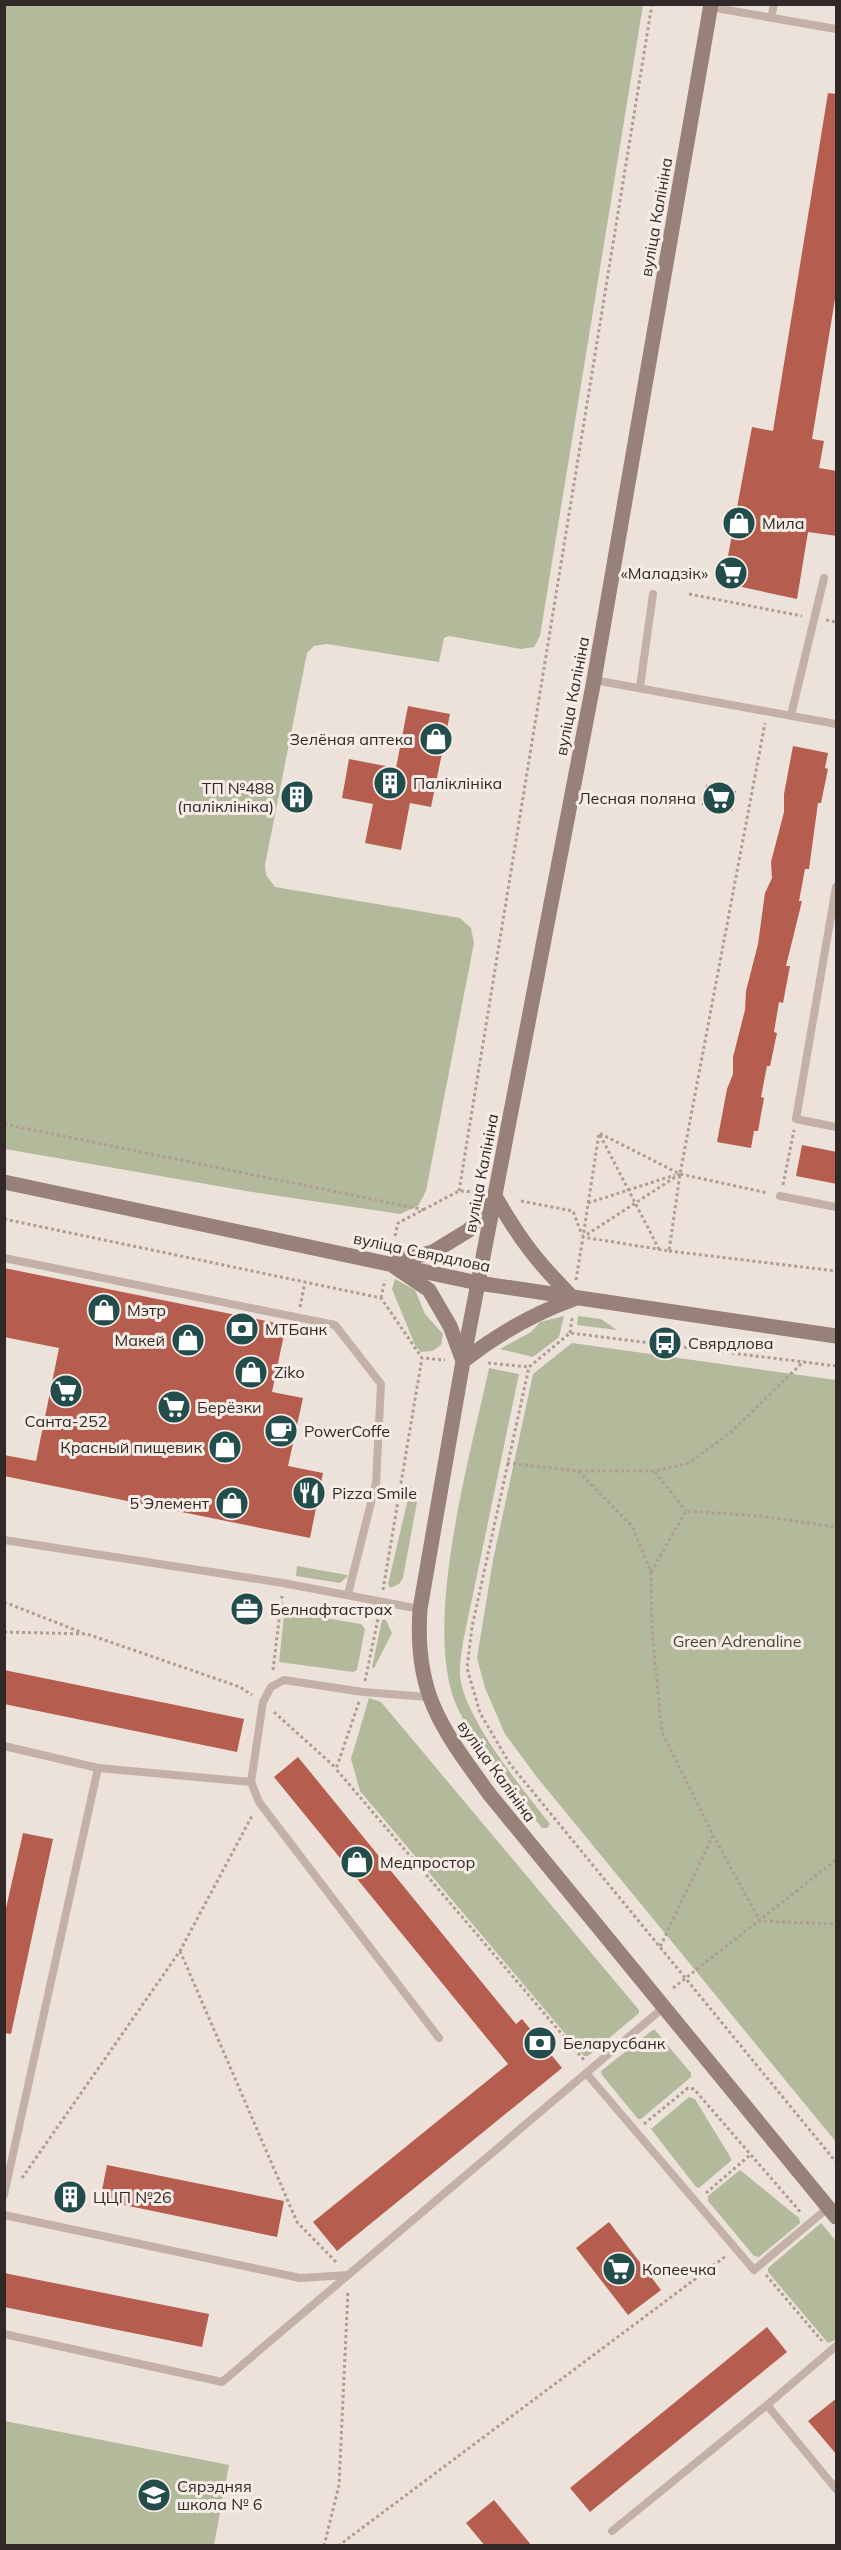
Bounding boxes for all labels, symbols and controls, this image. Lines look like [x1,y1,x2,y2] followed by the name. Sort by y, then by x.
[636,156,676,278] street label: вуліца Калініна
[721,505,757,541] shop icon: Мила
[762,513,804,533] place label: Мила
[713,555,749,591] supermarket icon: «Маладзік»
[621,563,708,583] place label: «Маладзік»
[551,635,593,757] street label: вуліца Калініна
[418,721,454,757] shop icon: Зелёная аптека
[289,729,413,749] place label: Зелёная аптека
[372,765,408,801] building icon: Паліклініка
[413,773,502,793] place label: Паліклініка
[177,778,274,816] place label: ТП №488 (паліклініка)
[279,779,315,815] building icon: ТП №488 (паліклініка)
[701,780,737,816] supermarket icon: Лесная поляна
[578,788,696,808] place label: Лесная поляна
[460,1112,502,1234] street label: вуліца Калініна
[352,1228,492,1276] street label: вуліца Свярдлова
[86,1292,122,1328] shop icon: Мэтр
[127,1300,166,1320] place label: Мэтр
[224,1311,260,1347] bank icon: МТБанк
[265,1319,328,1339] place label: МТБанк
[170,1322,206,1358] shop icon: Макей
[647,1325,683,1361] bus stop icon: Свярдлова
[115,1330,165,1350] place label: Макей
[688,1333,774,1353] place label: Свярдлова
[233,1354,269,1390] shop icon: Ziko
[274,1362,305,1382] place label: Ziko
[48,1373,84,1409] supermarket icon: Санта-252
[156,1389,192,1425] supermarket icon: Берёзки
[197,1397,262,1417] place label: Берёзки
[25,1411,107,1431] place label: Санта-252
[263,1413,299,1449] cafe icon: PowerCoffe
[304,1421,390,1441] place label: PowerCoffe
[207,1429,243,1465] shop icon: Красный пищевик
[60,1437,202,1457] place label: Красный пищевик
[291,1475,327,1511] restaurant icon: Pizza Smile
[332,1483,417,1503] place label: Pizza Smile
[214,1485,250,1521] shop icon: 5 Элемент
[130,1493,210,1513] place label: 5 Элемент
[229,1591,265,1627] office icon: Белнафтастрах
[270,1599,392,1619] place label: Белнафтастрах
[673,1631,801,1651] park label: Green Adrenaline
[453,1716,541,1826] street label: вуліца Калініна
[339,1844,375,1880] shop icon: Медпростор
[380,1852,475,1872] place label: Медпростор
[522,2025,558,2061] bank icon: Беларусбанк
[563,2033,666,2053] place label: Беларусбанк
[52,2179,88,2215] building icon: ЦЦП №26
[93,2187,172,2207] place label: ЦЦП №26
[601,2251,637,2287] supermarket icon: Копеечка
[642,2259,716,2279] place label: Копеечка
[177,2476,262,2514] place label: Сярэдняя школа № 6
[136,2477,172,2513] school or university icon: Сярэдняя школа № 6

